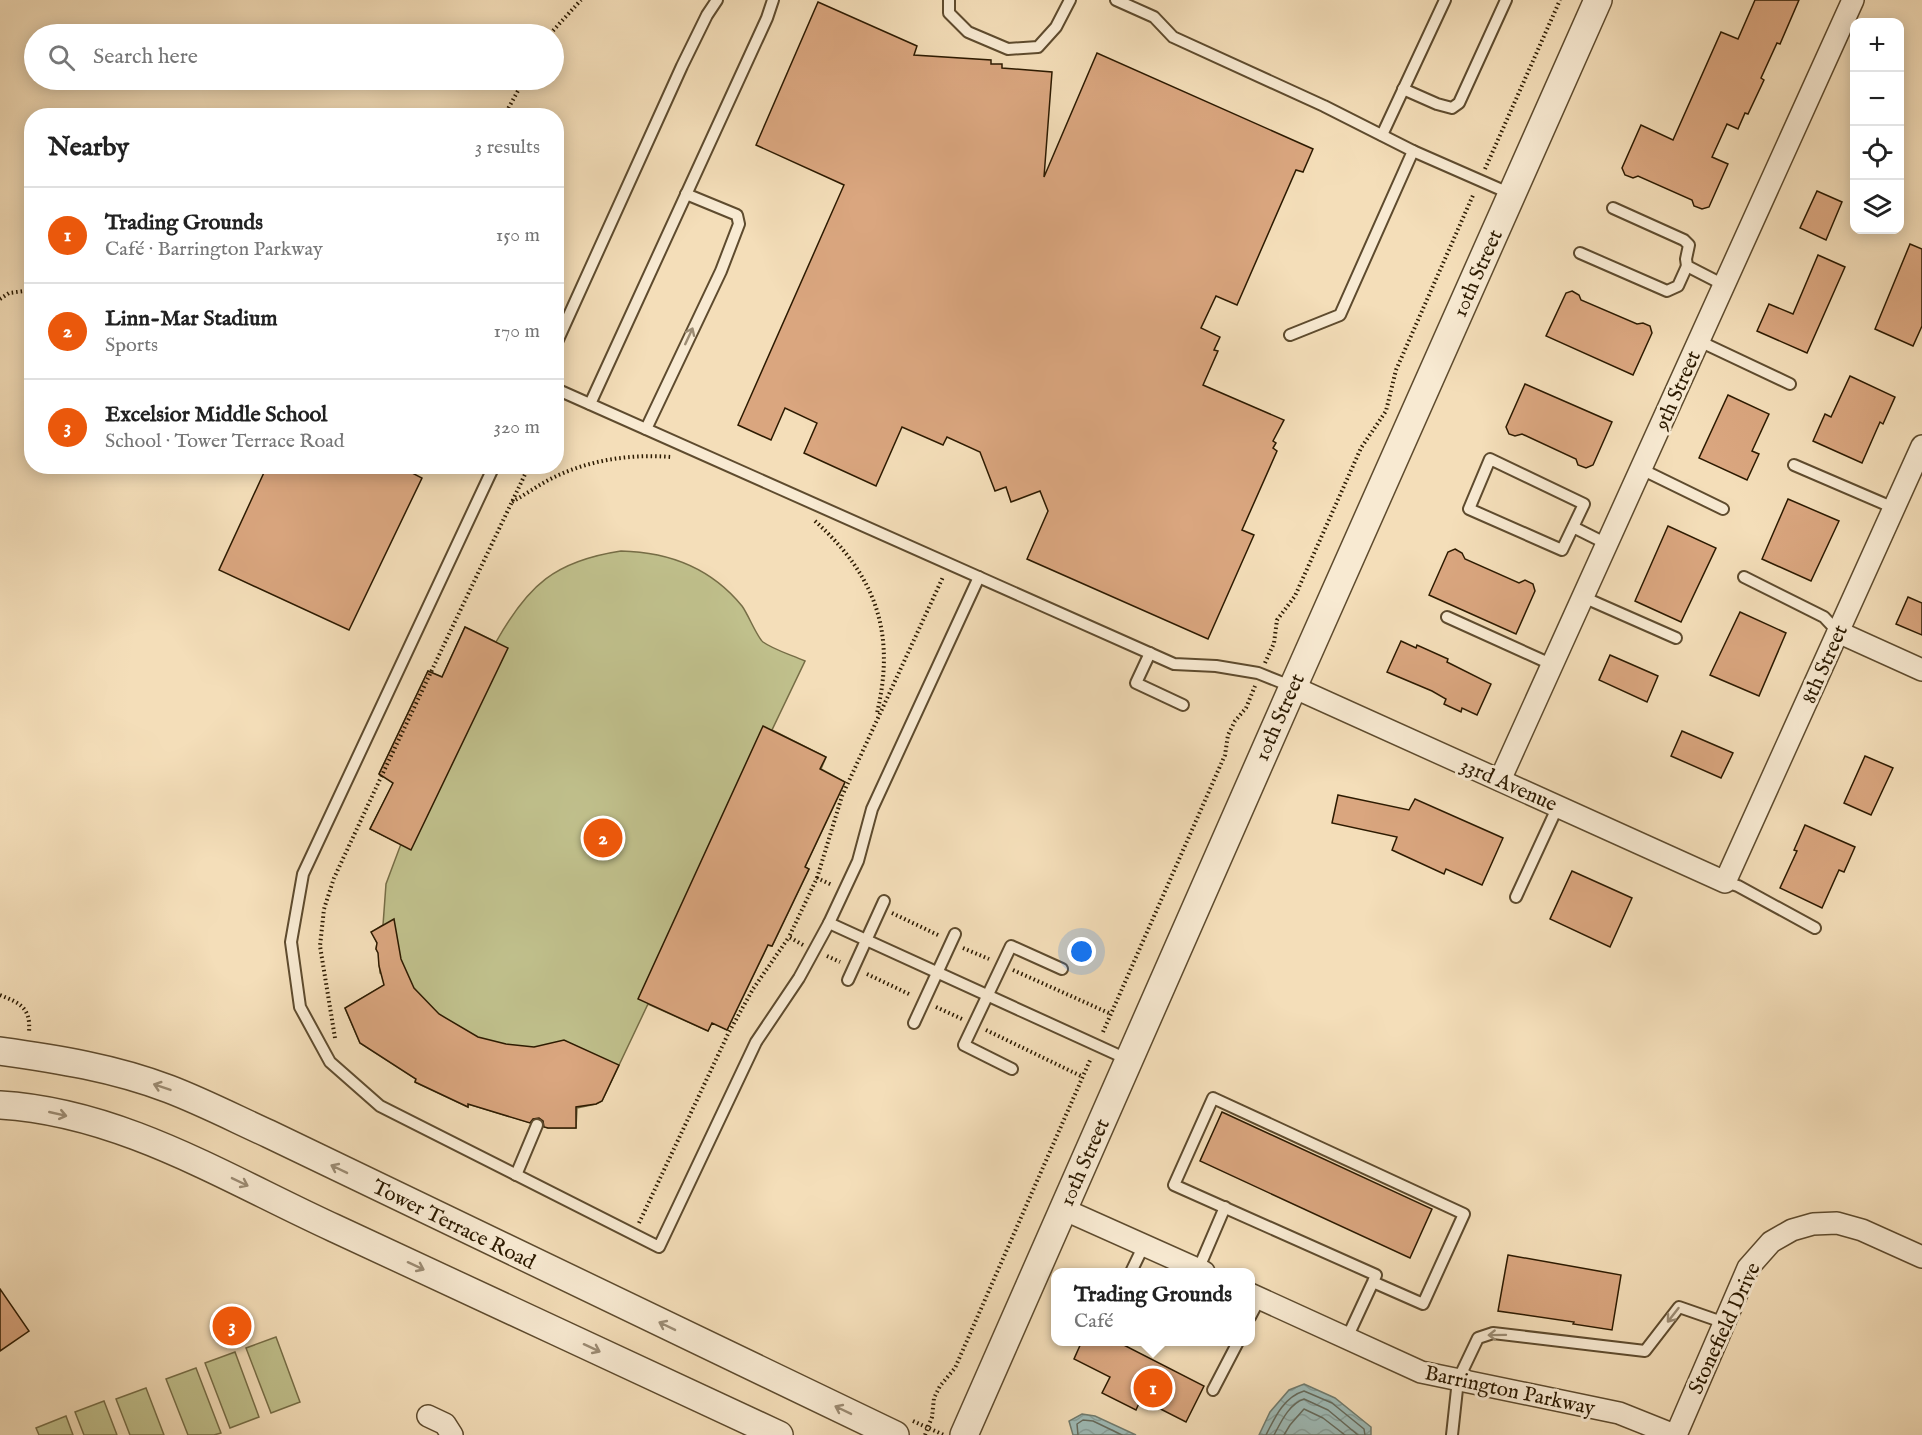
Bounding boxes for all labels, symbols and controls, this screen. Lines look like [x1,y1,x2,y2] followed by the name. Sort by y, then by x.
[1850,18,1904,234] map controls
[1850,18,1904,72] button: +
[24,24,564,90] search box
[45,41,78,74] icon: search
[93,43,198,71] text: Search here
[1850,72,1904,126] button: −
[1850,126,1904,180] button: locate
[48,131,129,164] text: Nearby
[475,135,540,160] text: 3 results
[1850,180,1904,234] button: layers
[105,209,263,237] text: Trading Grounds
[64,223,71,248] text: 1
[496,223,540,248] text: 150 m
[1447,226,1510,322] street label: 10th Street
[105,237,323,262] text: Café · Barrington Parkway
[105,305,278,333] text: Linn-Mar Stadium
[63,319,72,344] text: 2
[494,319,540,344] text: 170 m
[684,327,695,345] one-way arrow
[105,333,158,358] text: Sports
[1648,347,1708,436] street label: 9th Street
[105,401,327,429] text: Excelsior Middle School
[64,415,71,440] text: 3
[494,415,540,440] text: 320 m
[105,429,344,454] text: School · Tower Terrace Road
[1796,621,1855,708] street label: 8th Street
[1249,670,1312,766] street label: 10th Street
[1456,752,1561,819] street label: 33rd Avenue
[584,816,622,860] pin: 2
[1067,937,1096,966] your location
[154,1080,172,1091] one-way arrow
[47,1109,67,1120] one-way arrow
[1054,1115,1117,1211] street label: 10th Street
[331,1163,349,1175] one-way arrow
[367,1174,540,1277] street label: Tower Terrace Road
[230,1177,248,1189] one-way arrow
[1683,1258,1768,1399] street label: Stonefield Drive
[406,1261,424,1273] one-way arrow
[1051,1268,1255,1346] popup
[1074,1281,1232,1309] text: Trading Grounds
[212,1304,252,1348] pin: 3
[1667,1307,1680,1323] one-way arrow
[1074,1309,1113,1334] text: Café
[658,1319,676,1331] one-way arrow
[1488,1329,1507,1341] one-way arrow
[583,1343,601,1355] one-way arrow
[1422,1360,1598,1423] street label: Barrington Parkway
[1134,1366,1172,1410] pin: 1
[834,1403,852,1415] one-way arrow

